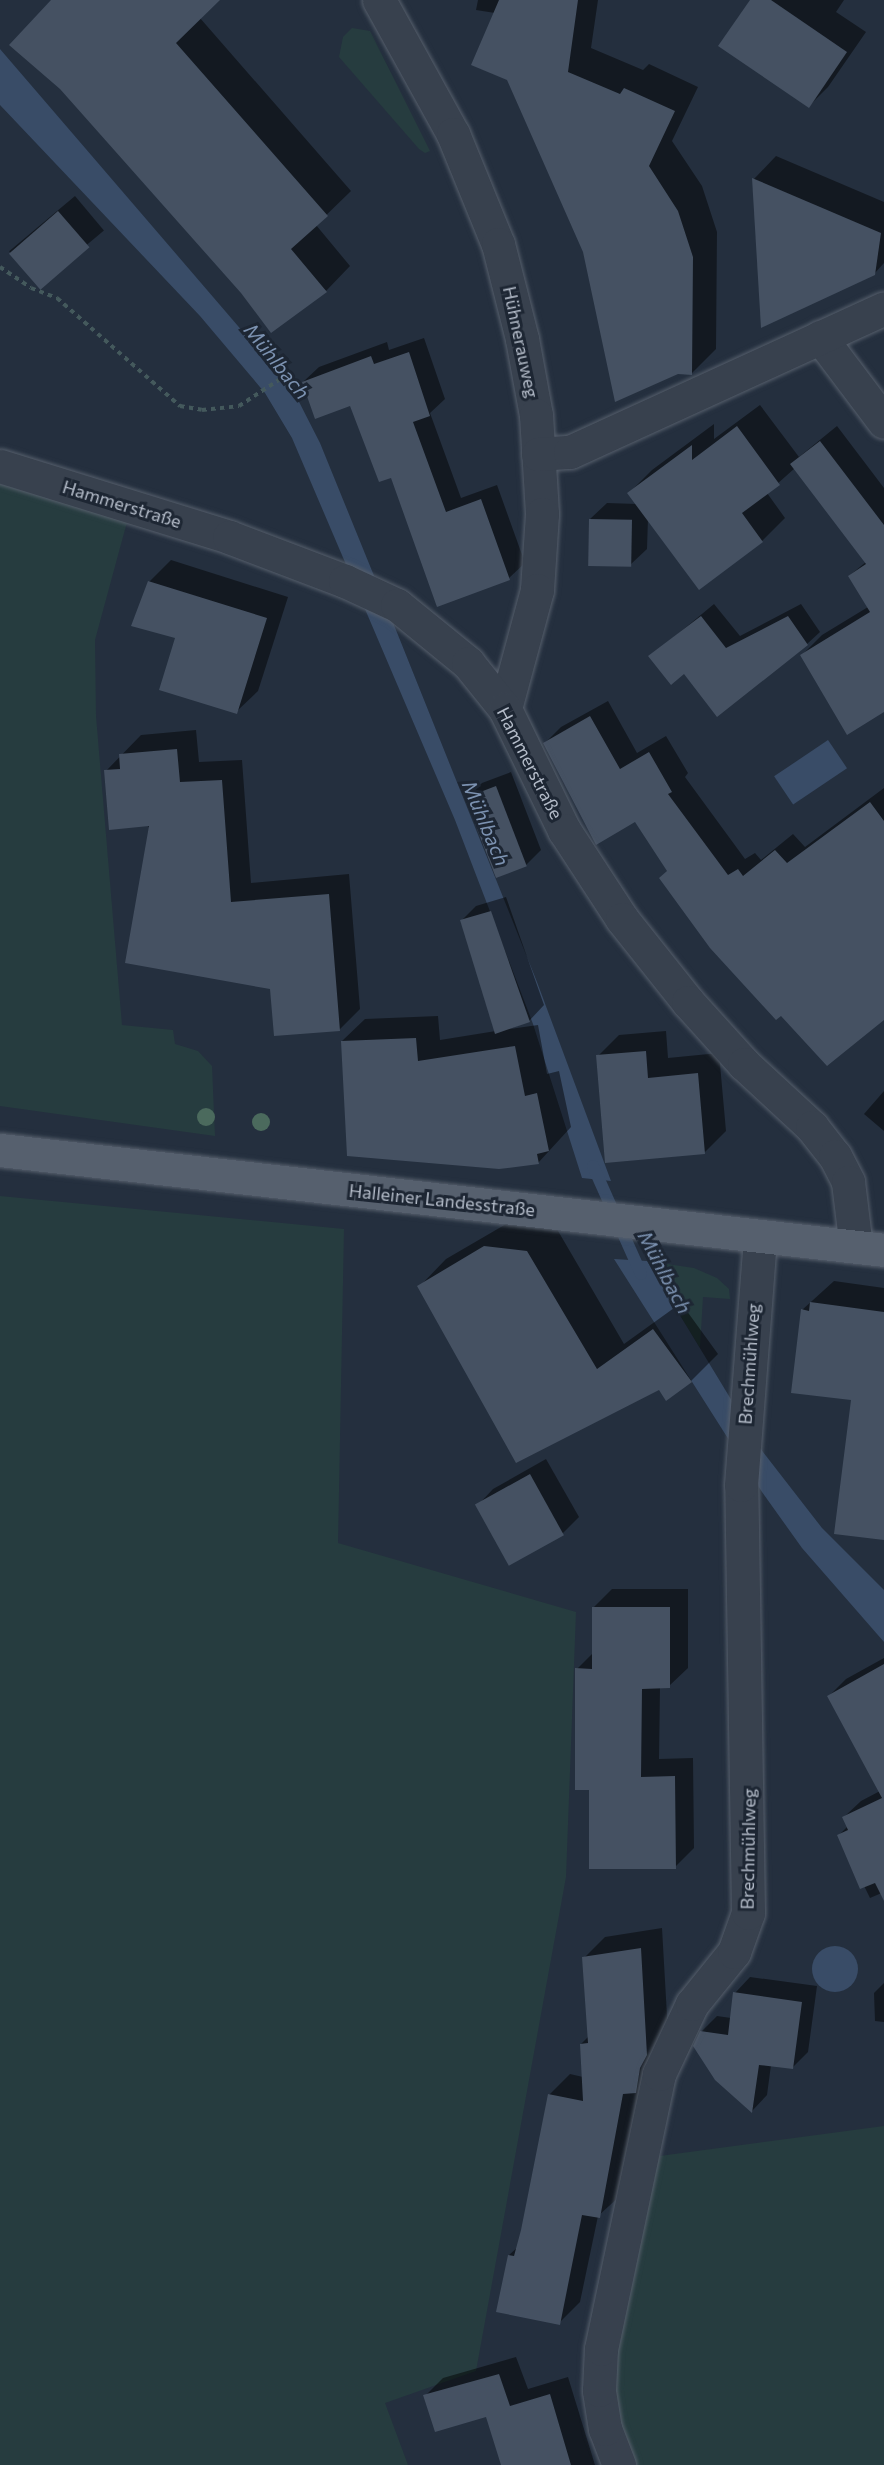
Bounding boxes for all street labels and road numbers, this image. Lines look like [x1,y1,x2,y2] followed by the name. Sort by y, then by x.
[499,284,543,400] street label: Hühnerauweg
[60,476,184,532] street label: Hammerstraße
[492,703,568,823] street label: Hammerstraße
[348,1179,536,1221] street label: Halleiner Landesstraße
[734,1303,764,1425] street label: Brechmühlweg
[736,1788,760,1910] street label: Brechmühlweg

